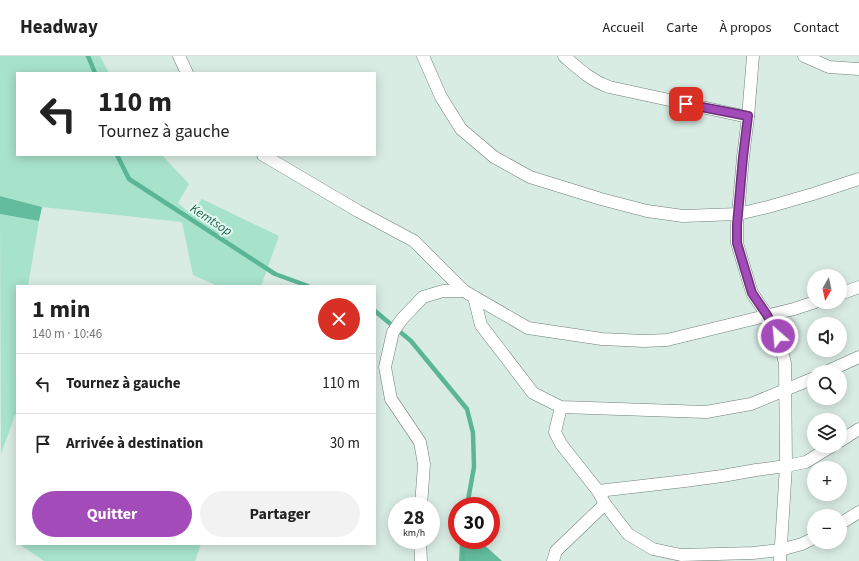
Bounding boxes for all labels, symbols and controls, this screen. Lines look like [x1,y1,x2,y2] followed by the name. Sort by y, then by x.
[20,14,98,41] text: Headway
[603,18,644,38] text: Accueil
[666,18,698,38] text: Carte
[720,18,771,38] text: À propos
[793,18,839,38] text: Contact
[98,82,172,122] text: 110 m
[669,87,703,121] pin
[32,88,84,140] icon: left
[675,93,697,115] icon: arrive
[98,119,230,144] text: Tournez à gauche
[186,200,236,240] water label: Kemtsop
[807,269,847,309] north arrow
[807,269,847,549] map controls
[32,292,90,327] text: 1 min
[318,298,360,340] button: close
[757,315,799,357] position arrow
[807,317,847,357] button: sound
[32,325,102,343] text: 140 m · 10:46
[807,365,847,405] button: search
[32,373,54,395] icon: left
[66,373,181,394] text: Tournez à gauche
[322,373,360,394] text: 110 m
[807,413,847,453] button: layers
[32,433,54,455] icon: arrive
[66,433,203,454] text: Arrivée à destination
[330,433,360,454] text: 30 m
[807,461,847,501] button: +
[32,491,192,537] button: Quitter
[200,491,360,537] button: Partager
[448,497,500,549] speed limit sign: 30
[403,504,425,532] text: 28
[807,509,847,549] button: −
[403,526,425,540] text: km/h

